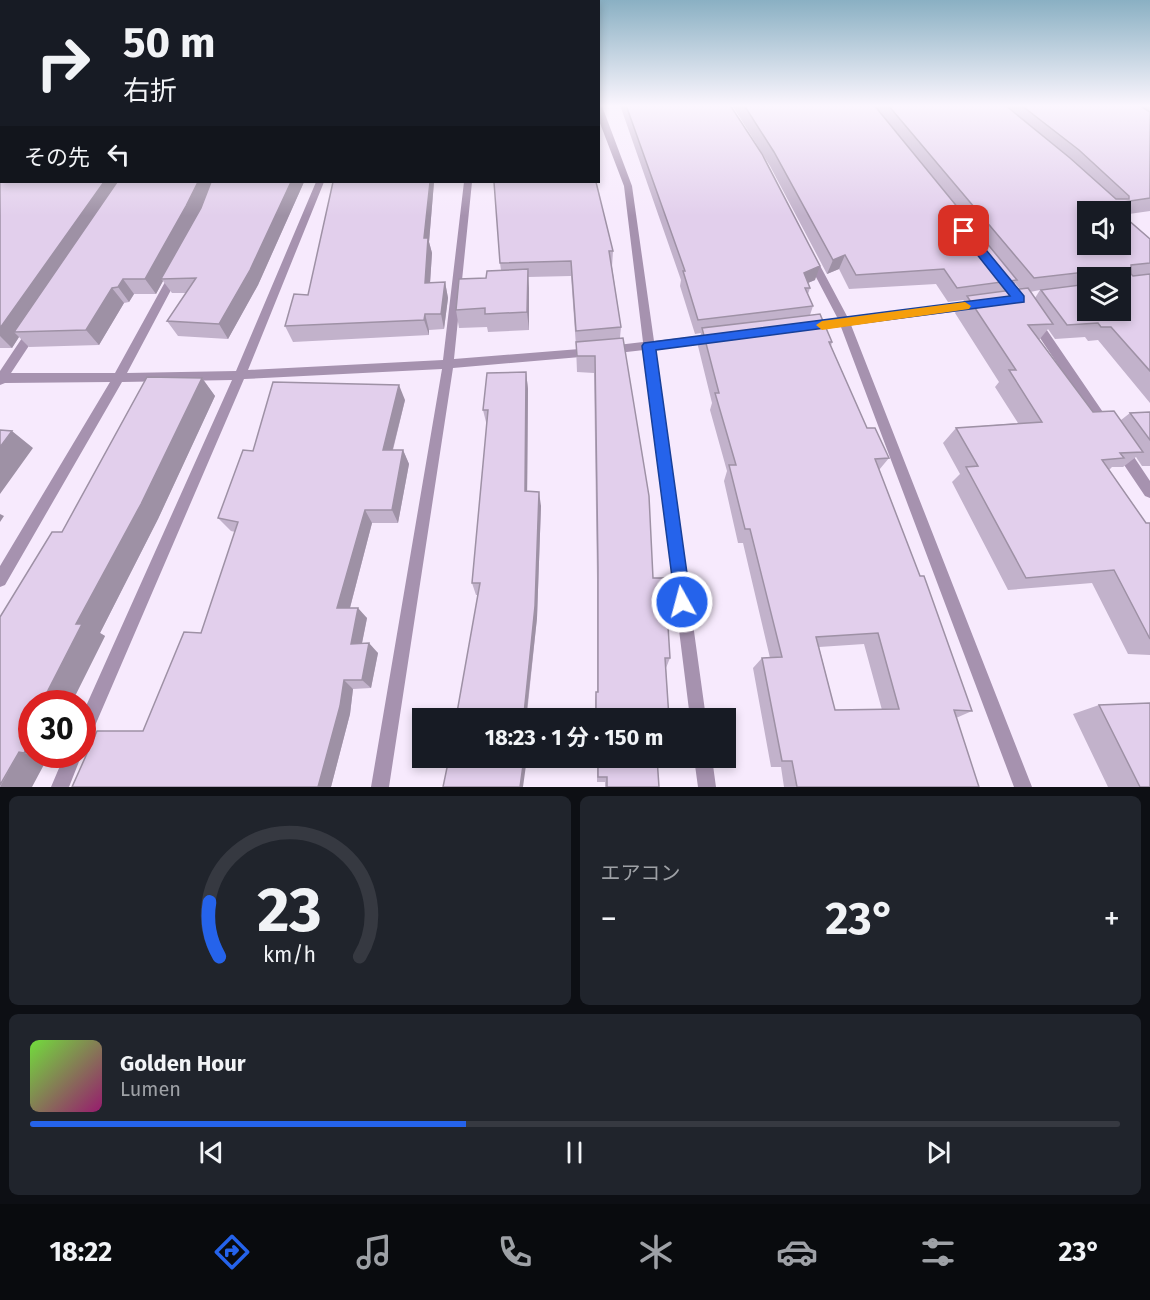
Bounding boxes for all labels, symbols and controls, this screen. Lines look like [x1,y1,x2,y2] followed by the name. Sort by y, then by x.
[123,18,216,68] text: 50 m
[24,24,102,102] icon: right
[123,75,177,107] text: 右折
[102,138,135,171] icon: left
[24,144,90,171] text: その先
[1077,201,1131,321] map controls
[1077,201,1131,255] button: sound
[938,205,989,256] pin
[947,214,980,247] icon: arrive
[1077,267,1131,321] button: layers
[650,570,714,634] position arrow
[18,690,96,768] speed limit sign: 30
[485,724,663,751] text: 18:23 · 1 分 · 150 m
[601,861,681,885] text: エアコン
[258,873,322,948] text: 23
[825,892,895,946] text: 23°
[601,899,617,939] text: −
[1104,899,1120,939] text: +
[263,943,316,969] text: km/h
[120,1050,246,1077] text: Golden Hour
[120,1077,181,1101] text: Lumen
[195,1136,228,1169] icon: previous
[558,1136,591,1169] icon: pause
[922,1136,955,1169] icon: next
[211,1231,253,1273] icon: directions
[353,1231,395,1273] icon: music
[494,1231,536,1273] icon: phone
[635,1231,677,1273] icon: climate
[776,1231,818,1273] icon: car
[917,1231,959,1273] icon: filters
[50,1236,112,1268] text: 18:22
[1058,1236,1100,1268] text: 23°

